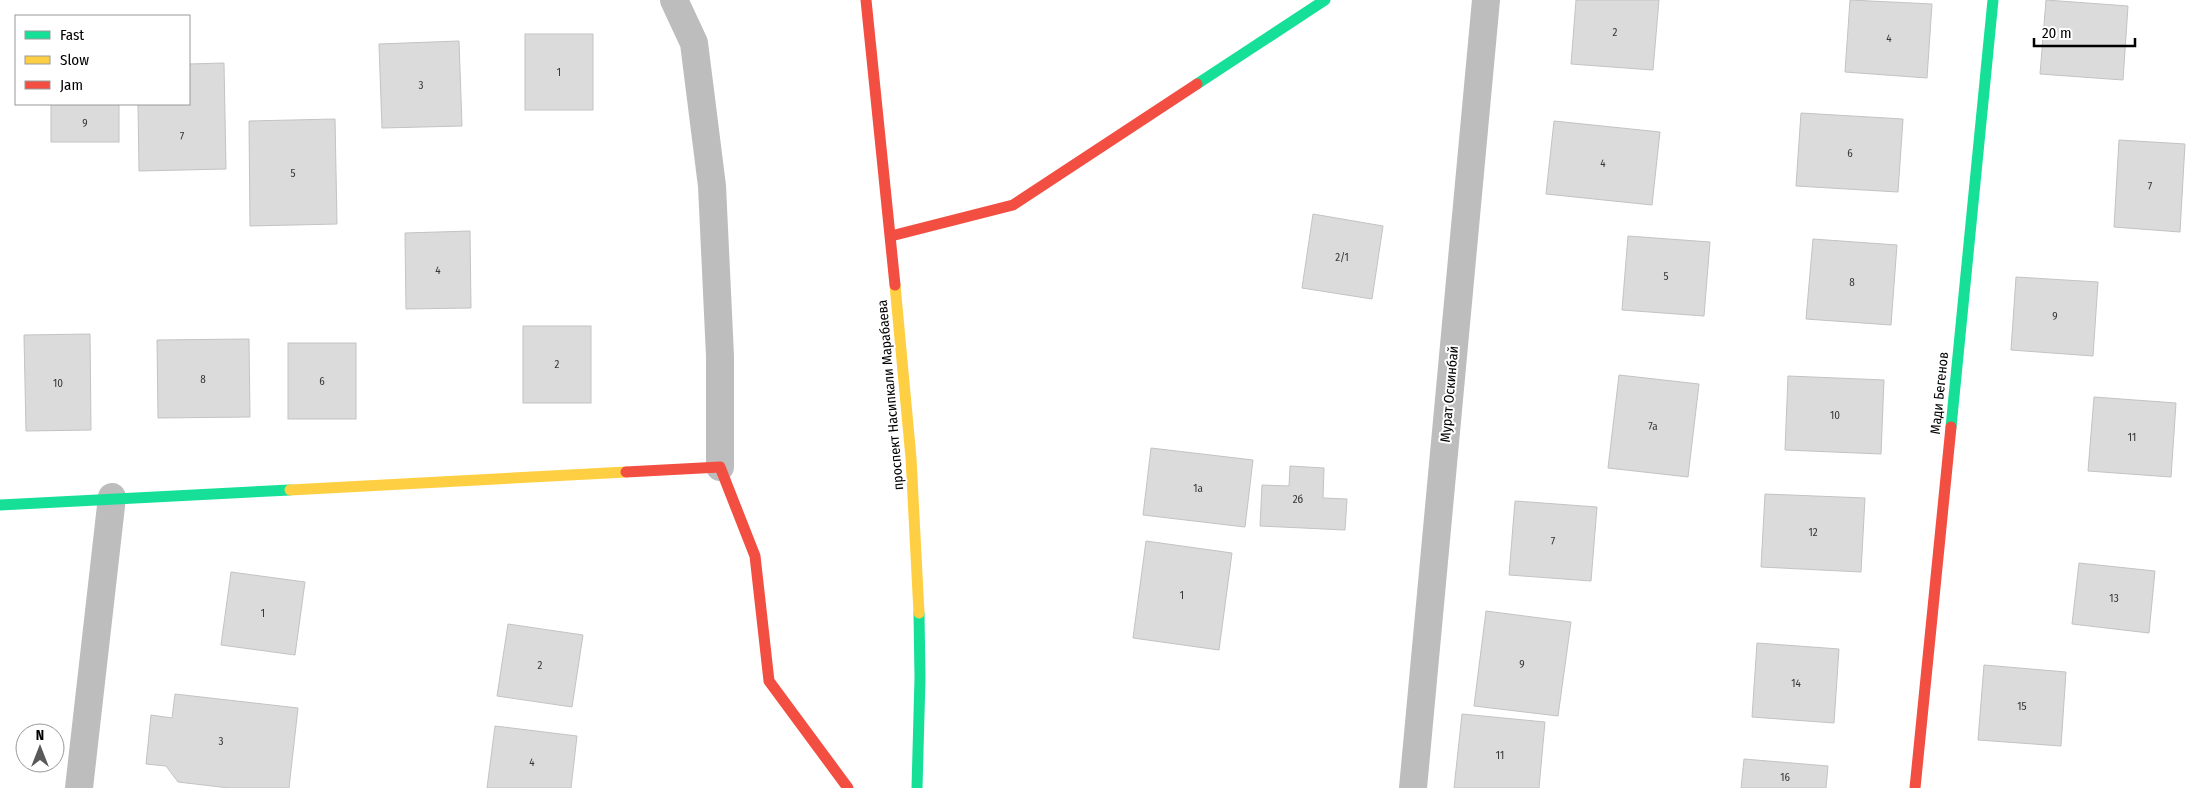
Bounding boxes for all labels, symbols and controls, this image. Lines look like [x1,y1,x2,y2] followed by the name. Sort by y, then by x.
[15,15,190,105] legend
[2034,15,2135,47] scale bar
[2042,24,2072,42] text: 20 m
[60,26,84,44] text: Fast
[1613,26,1618,39] house number: 2
[1886,32,1892,45] house number: 4
[60,51,89,69] text: Slow
[557,66,561,79] house number: 1
[60,76,83,94] text: Jam
[419,79,424,92] house number: 3
[82,117,88,130] house number: 9
[180,130,185,143] house number: 7
[1847,147,1853,160] house number: 6
[1600,157,1606,170] house number: 4
[290,167,296,180] house number: 5
[2148,180,2153,193] house number: 7
[1335,251,1349,264] house number: 2/1
[435,264,441,277] house number: 4
[1663,270,1669,283] house number: 5
[1849,276,1855,289] house number: 8
[874,299,907,491] street label: проспект Насипкали Марабаева
[2052,310,2058,323] house number: 9
[1437,345,1462,443] street label: Мурат Оскинбай
[1927,351,1952,435] street label: Мади Бегенов
[555,358,560,371] house number: 2
[200,373,206,386] house number: 8
[319,375,325,388] house number: 6
[53,377,63,390] house number: 10
[1830,409,1840,422] house number: 10
[1648,420,1658,433] house number: 7а
[2128,431,2136,444] house number: 11
[1193,482,1203,495] house number: 1а
[1293,493,1304,506] house number: 2б
[1808,526,1818,539] house number: 12
[1551,535,1556,548] house number: 7
[1180,589,1184,602] house number: 1
[2109,592,2119,605] house number: 13
[261,607,265,620] house number: 1
[1519,658,1525,671] house number: 9
[538,659,543,672] house number: 2
[1791,677,1801,690] house number: 14
[2017,700,2027,713] house number: 15
[15,723,65,773] north arrow
[36,727,44,744] text: N
[219,735,224,748] house number: 3
[1496,749,1504,762] house number: 11
[529,756,535,769] house number: 4
[1780,771,1790,784] house number: 16

